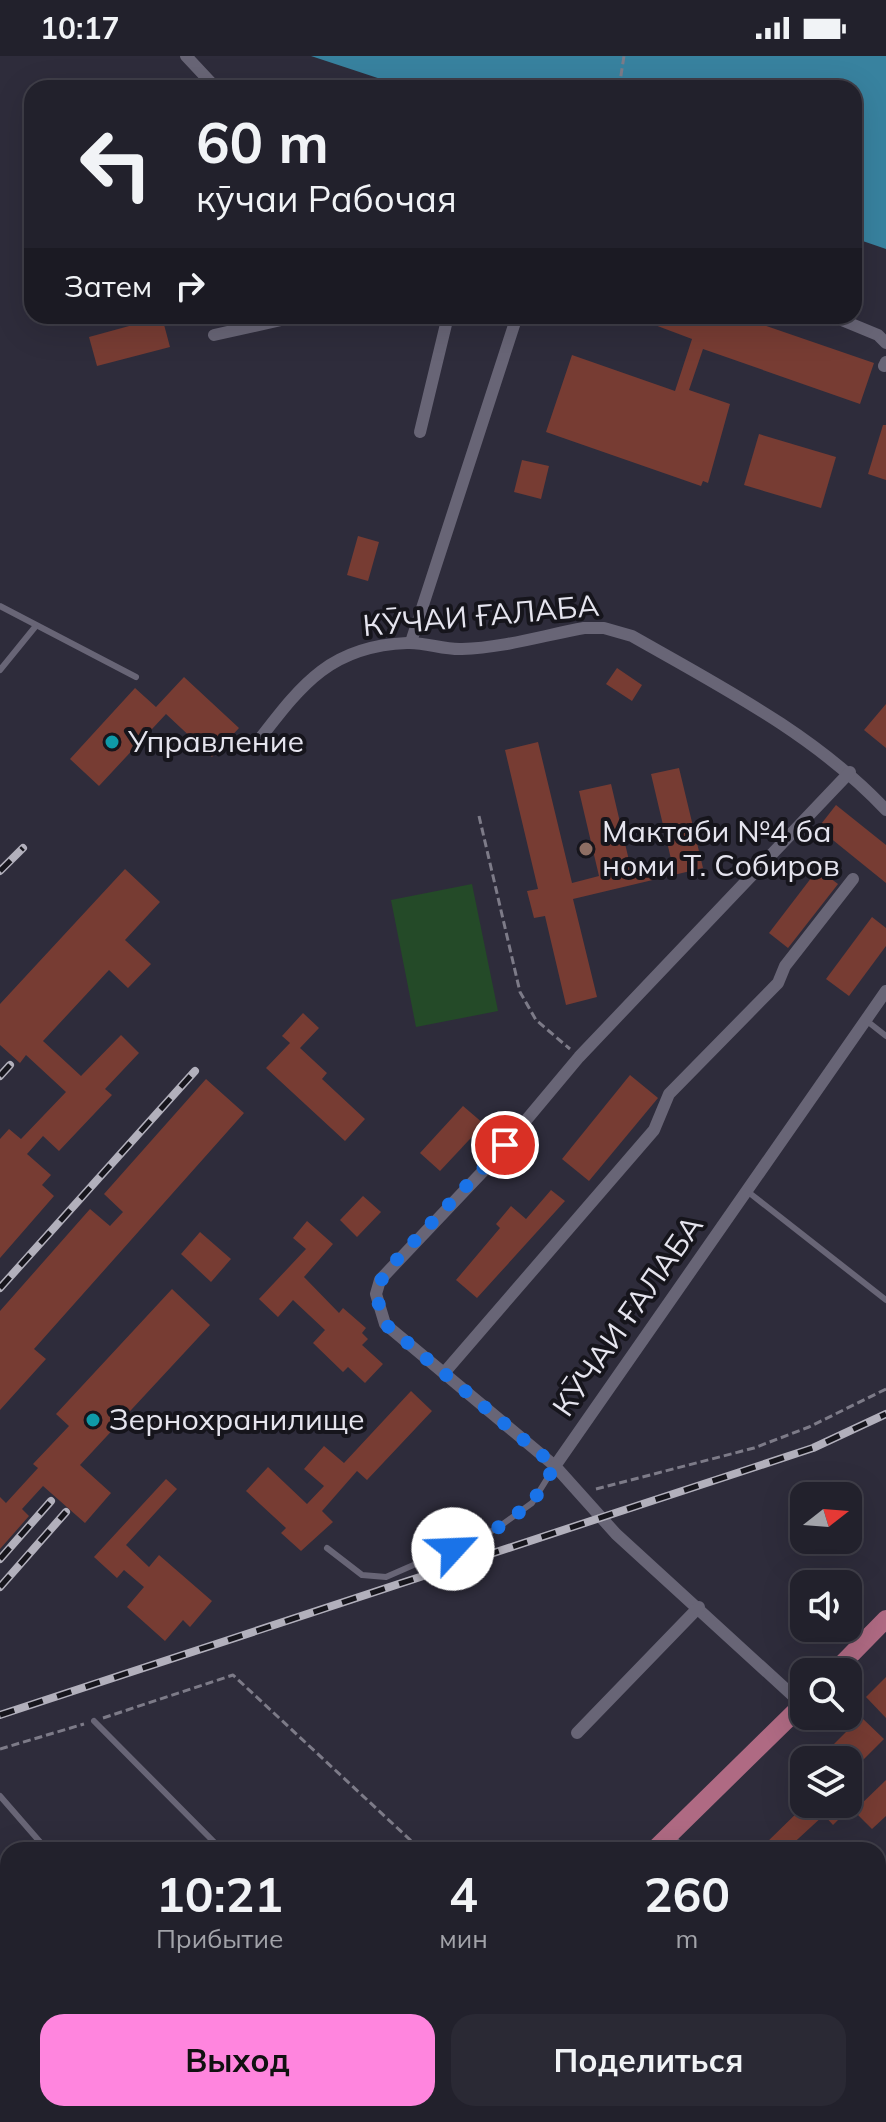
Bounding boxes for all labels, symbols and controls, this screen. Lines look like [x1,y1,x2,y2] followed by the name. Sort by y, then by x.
[40,9,119,47] text: 10:17
[196,107,329,177] text: 60 m
[64,112,168,216] icon: left
[196,176,457,221] text: кӯчаи Рабочая
[168,264,212,308] icon: right
[64,267,152,305] text: Затем
[361,586,601,644] street label: КӮЧАИ ҒАЛАБА
[127,722,304,760] place label: Управление
[103,733,121,751] marker: Управление
[602,812,840,884] place label: Мактаби №4 ба номи Т. Собиров
[577,840,595,858] marker: Мактаби №4 ба номи Т. Собиров
[471,1111,539,1179] pin
[483,1123,527,1167] icon: arrive
[544,1207,711,1423] street label: КӮЧАИ ҒАЛАБА
[109,1400,365,1438] place label: Зернохранилище
[84,1411,102,1429] marker: Зернохранилище
[790,1482,862,1554] north arrow
[790,1482,862,1818] map controls
[411,1507,495,1591] position arrow
[790,1570,862,1642] button: sound
[790,1658,862,1730] button: search
[790,1746,862,1818] button: layers
[156,1864,283,1924] text: 10:21
[449,1864,478,1924] text: 4
[644,1864,730,1924] text: 260
[156,1922,283,1955] text: Прибытие
[439,1922,488,1955] text: мин
[675,1922,698,1955] text: m
[40,2014,435,2106] button: Выход
[451,2014,846,2106] button: Поделиться

